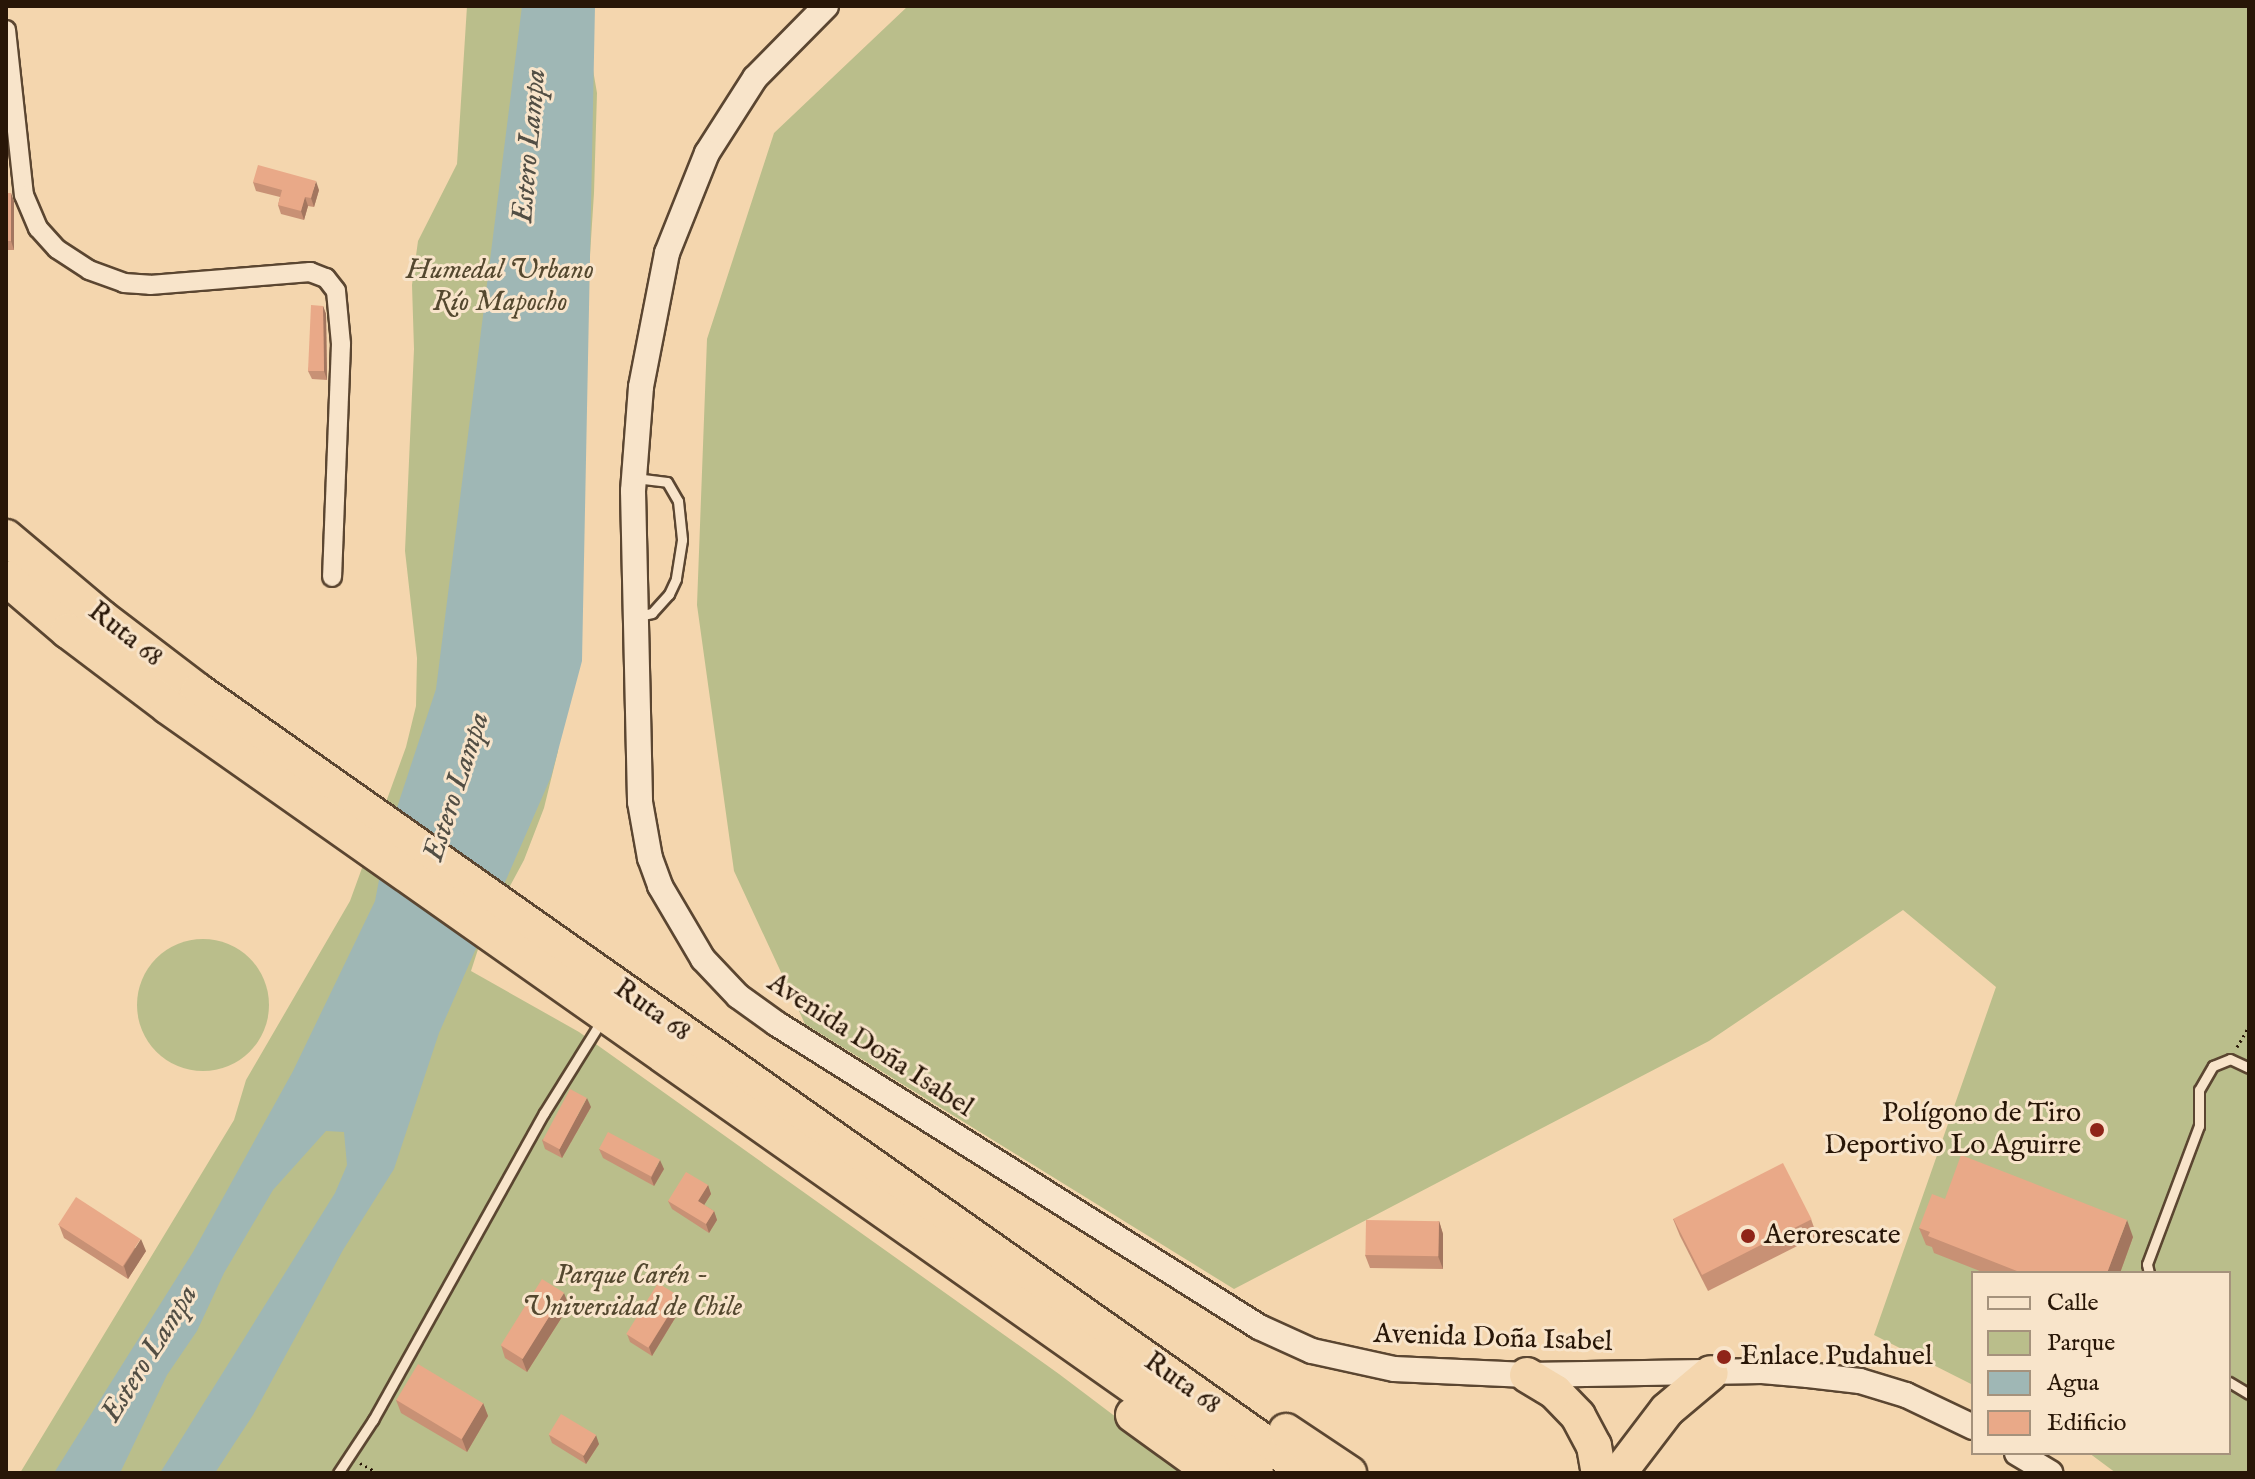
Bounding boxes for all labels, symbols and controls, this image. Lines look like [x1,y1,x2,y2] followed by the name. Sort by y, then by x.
[505,67,555,225] water label: Estero Lampa
[406,254,594,320] park label: Humedal Urbano Río Mapocho
[81,595,169,675] street label: Ruta 68
[416,708,498,866] water label: Estero Lampa
[761,967,979,1125] street label: Avenida Doña Isabel
[607,972,697,1050] street label: Ruta 68
[1824,1097,2081,1163] place label: Polígono de Tiro Deportivo Lo Aguirre
[2088,1121,2106,1139] marker: Polígono de Tiro Deportivo Lo Aguirre
[1764,1219,1901,1253] place label: Aerorescate
[1739,1227,1757,1245] marker: Aerorescate
[522,1259,742,1325] park label: Parque Carén - Universidad de Chile
[1971,1271,2231,1455] legend
[94,1279,206,1429] water label: Estero Lampa
[2047,1288,2099,1319] text: Calle
[1373,1318,1613,1360] street label: Avenida Doña Isabel
[2047,1328,2115,1359] text: Parque
[1740,1340,1933,1374] place label: Enlace Pudahuel
[1137,1345,1227,1423] street label: Ruta 68
[1715,1348,1733,1366] marker: Enlace Pudahuel
[2047,1368,2099,1399] text: Agua
[2047,1408,2126,1439] text: Edificio

